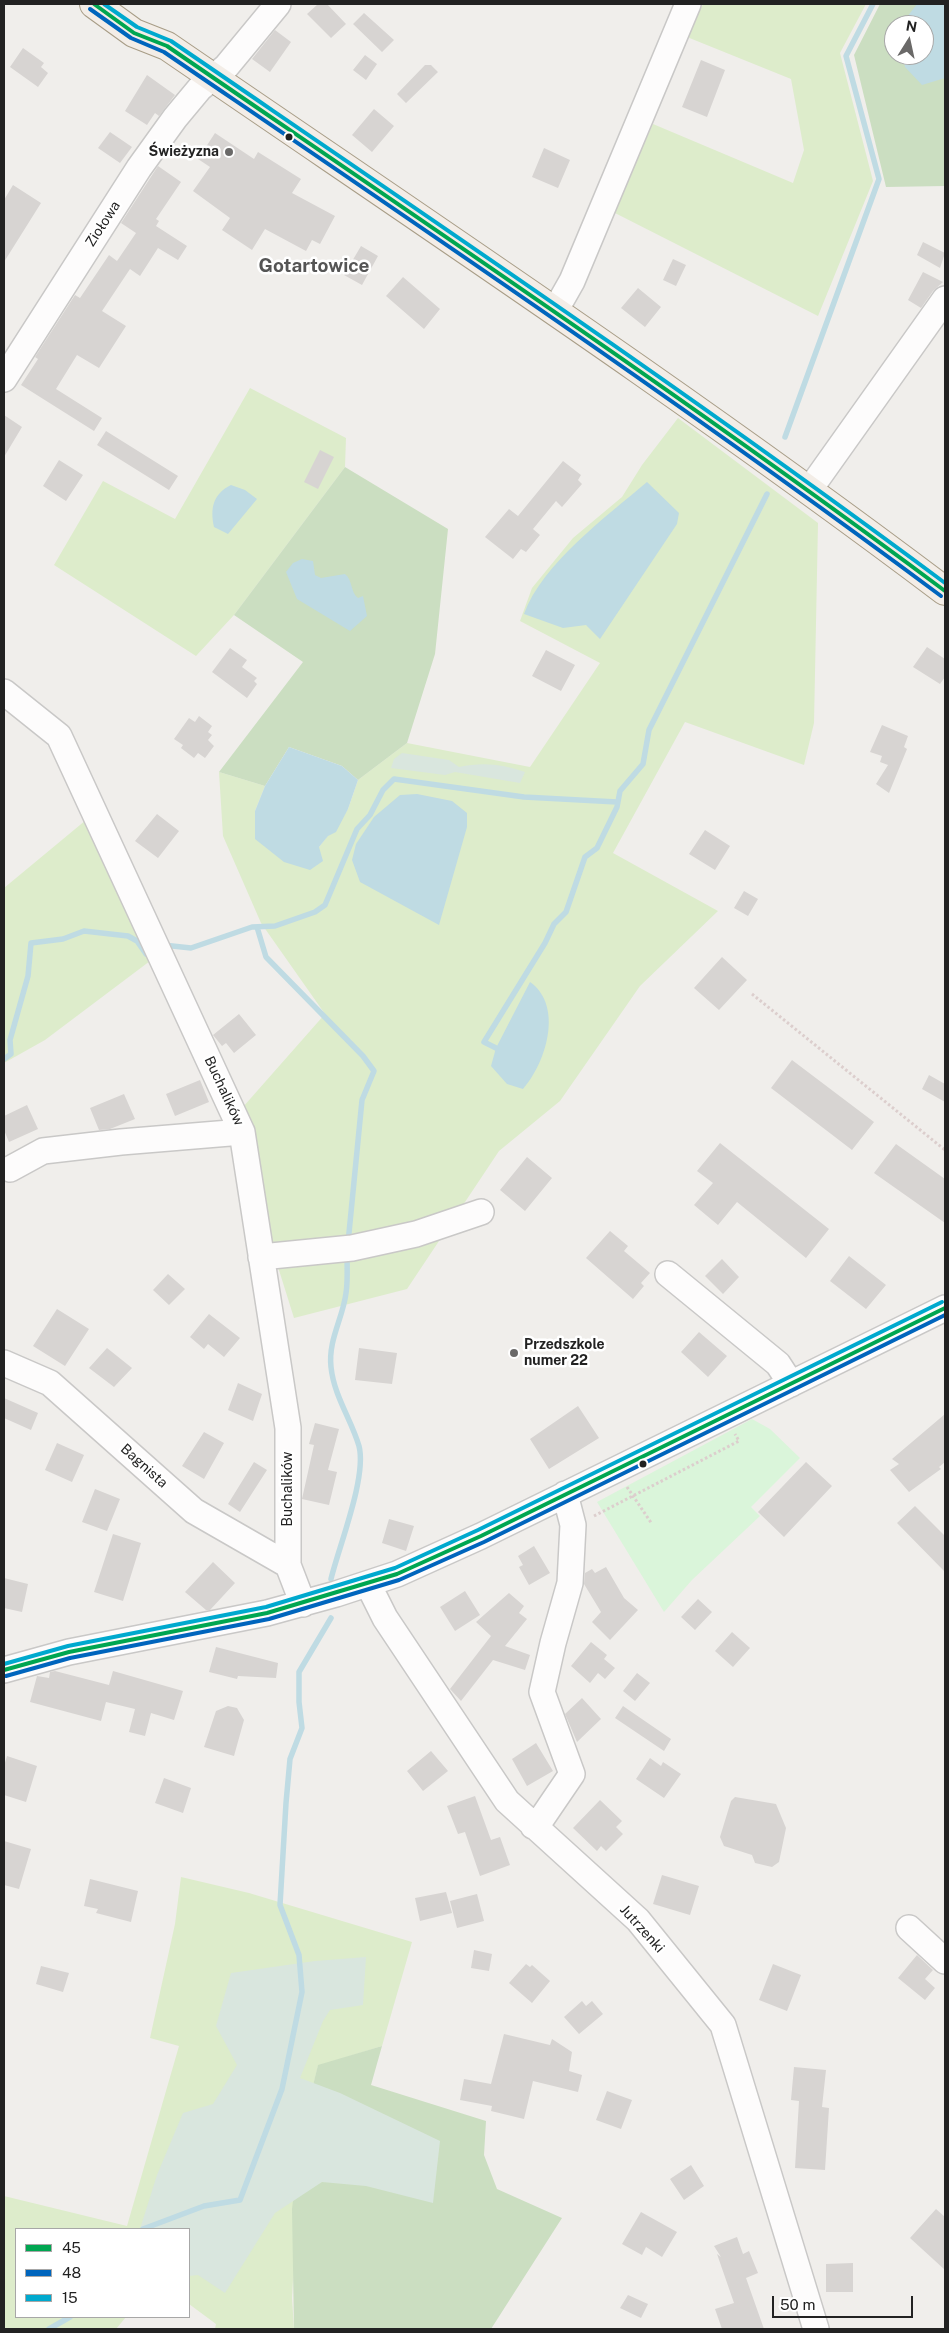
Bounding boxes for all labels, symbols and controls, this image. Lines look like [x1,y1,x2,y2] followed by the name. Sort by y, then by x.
[884,15,934,65] north arrow
[905,17,918,35] text: N
[284,132,294,142] unlabelled marker
[149,144,219,160] place label: Świeżyzna
[223,146,235,158] marker: Świeżyzna
[82,198,124,250] street label: Ziołowa
[258,255,370,277] district label: Gotartowice
[201,1054,247,1128] street label: Buchalików
[524,1337,605,1370] place label: Przedszkole numer 22
[508,1347,520,1359] marker: Przedszkole numer 22
[117,1441,171,1491] street label: Bagnista
[280,1452,296,1526] street label: Buchalików
[638,1459,648,1469] unlabelled marker
[616,1902,668,1956] street label: Jutrzenki
[15,2228,190,2318] legend
[62,2239,81,2256] text: 45
[62,2264,81,2281] text: 48
[774,2286,915,2318] scale bar
[62,2289,78,2306] text: 15
[780,2296,815,2313] text: 50 m

